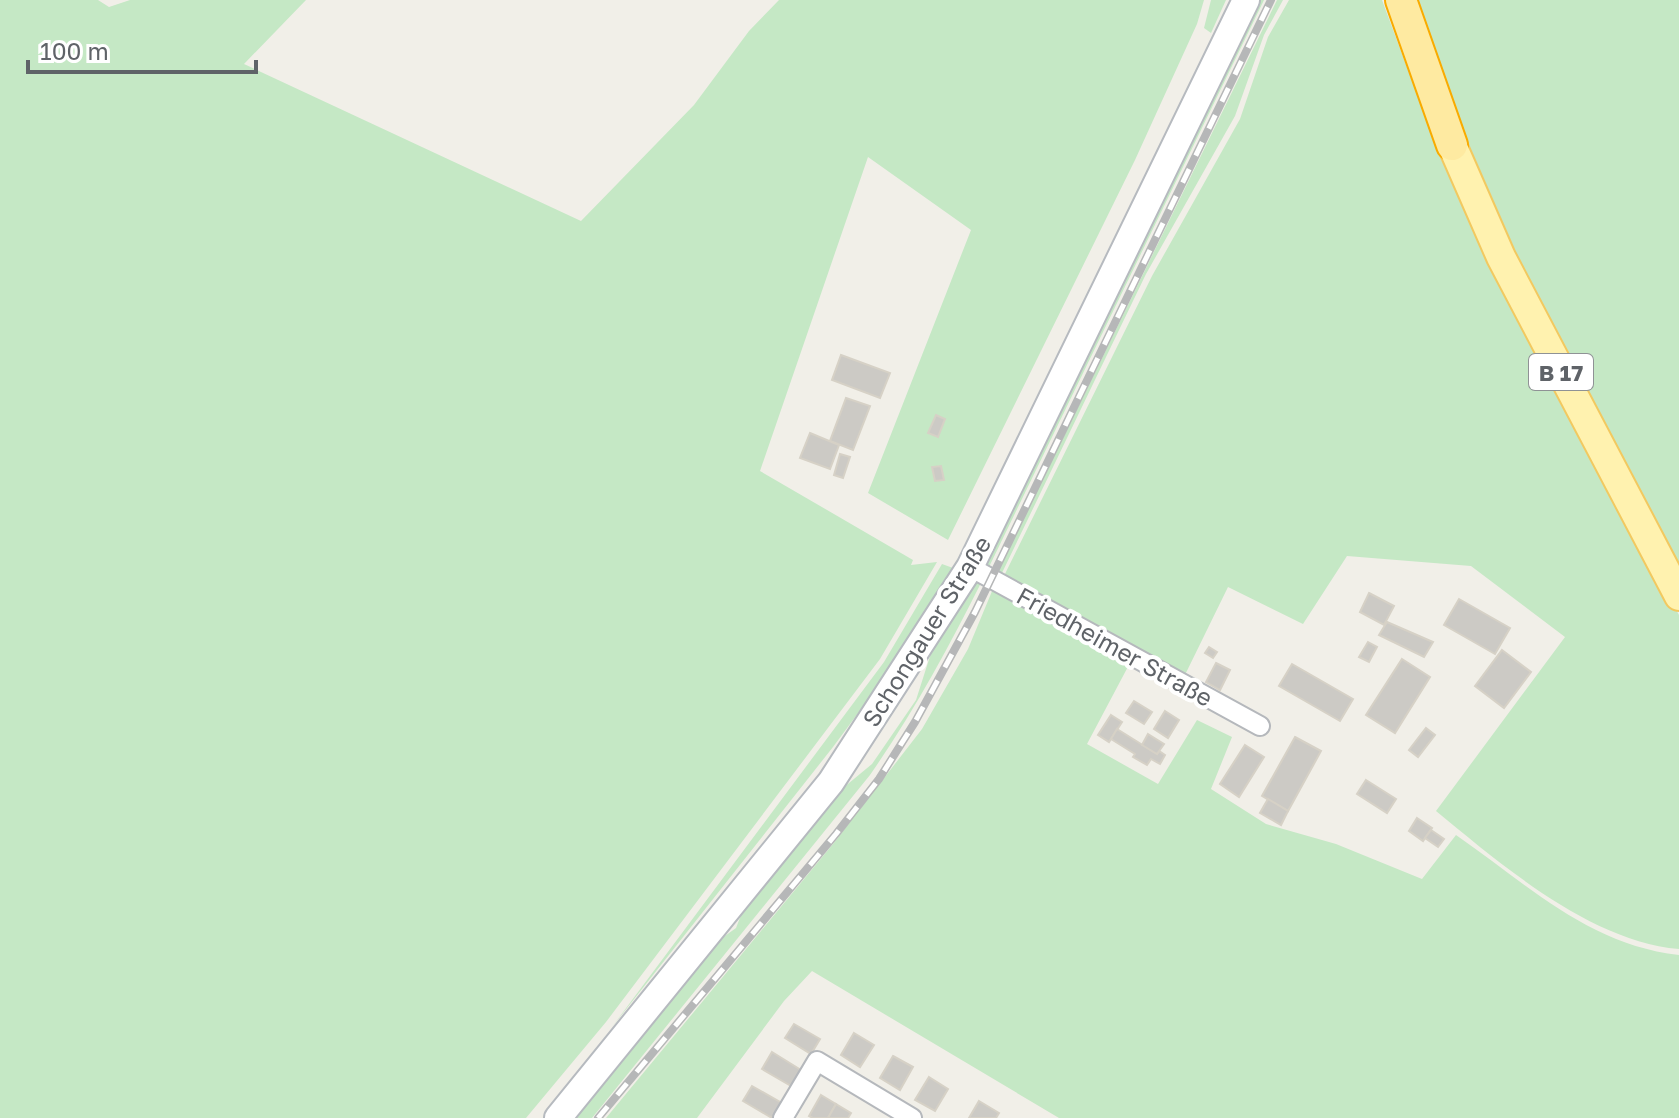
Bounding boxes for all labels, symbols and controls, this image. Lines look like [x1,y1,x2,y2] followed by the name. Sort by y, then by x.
[28,24,256,74] scale bar
[40,36,109,65] text: 100 m
[1529,354,1593,390] road number: B 17
[856,530,996,732] street label: Schongauer Straße
[1012,580,1218,712] street label: Friedheimer Straße

